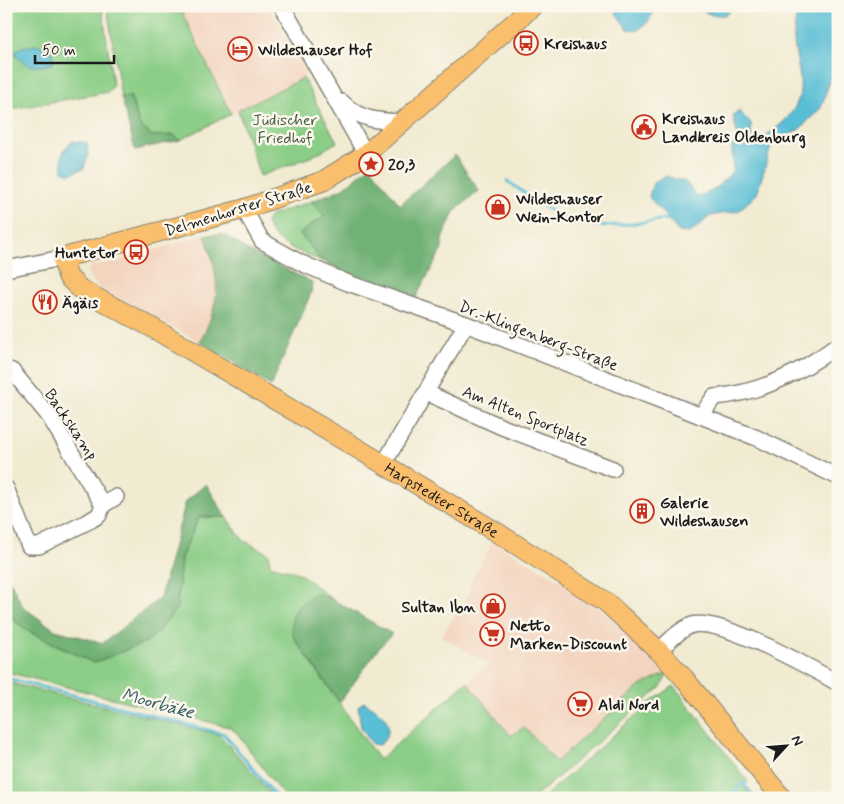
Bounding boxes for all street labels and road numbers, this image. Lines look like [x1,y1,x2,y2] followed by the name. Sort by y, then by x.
[162,177,315,242] street label: Delmenhorster Straße
[456,296,621,377] street label: Dr.-Klingenberg-Straße
[459,381,592,451] street label: Am Alten Sportplatz
[39,385,102,465] street label: Backskamp
[380,458,503,543] street label: Harpstedter Straße

